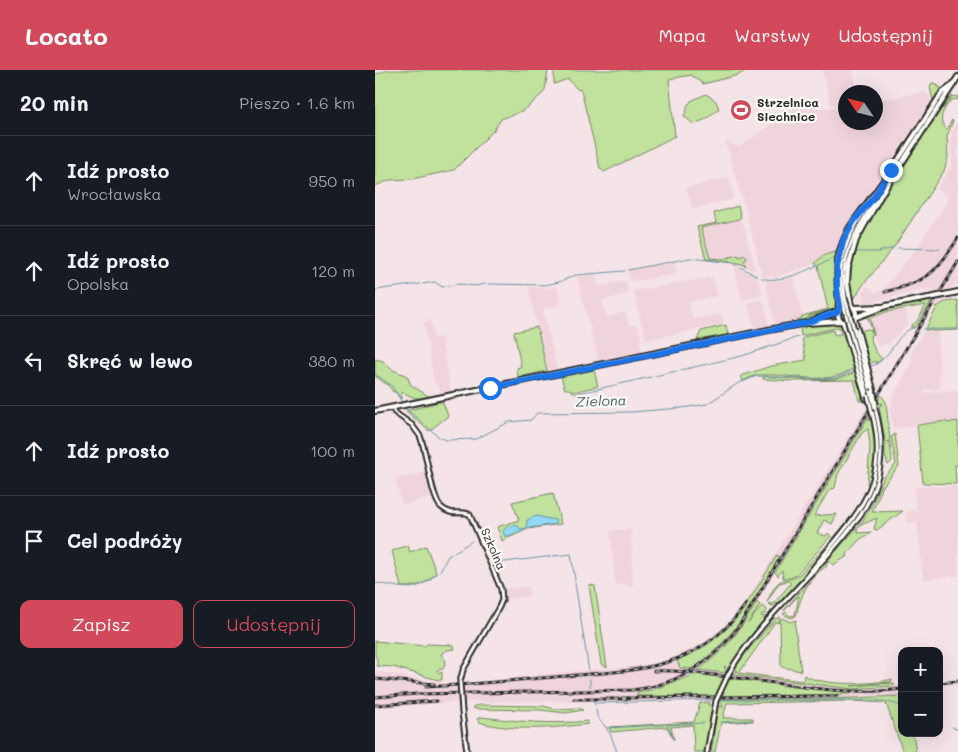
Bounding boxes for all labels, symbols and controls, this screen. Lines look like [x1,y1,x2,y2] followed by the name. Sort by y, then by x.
[25,20,108,51] text: Locato
[658,23,706,47] text: Mapa
[734,23,810,47] text: Warstwy
[838,23,933,47] text: Udostępnij
[838,85,883,130] north arrow
[20,89,89,116] text: 20 min
[239,92,355,113] text: Pieszo · 1.6 km
[757,94,819,124] place label: Strzelnica Siechnice
[729,98,753,122] sports icon: Strzelnica Siechnice
[67,158,169,183] text: Idź prosto
[880,159,903,182] route end
[20,167,48,195] icon: ahead
[308,170,355,191] text: 950 m
[67,183,162,204] text: Wrocławska
[67,248,169,273] text: Idź prosto
[20,257,48,285] icon: ahead
[311,260,355,281] text: 120 m
[67,273,129,294] text: Opolska
[20,347,48,375] icon: left
[67,348,193,373] text: Skręć w lewo
[308,350,355,371] text: 380 m
[479,377,502,400] route start
[575,390,627,411] water label: Zielona
[20,437,48,465] icon: ahead
[67,438,169,463] text: Idź prosto
[310,440,355,461] text: 100 m
[478,525,510,572] street label: Szkolna
[20,527,48,555] icon: arrive
[67,528,182,553] text: Cel podróży
[20,600,183,648] button: Zapisz
[193,600,355,648] button: Udostępnij
[898,647,943,737] map controls
[898,647,943,692] button: +
[898,692,943,737] button: −

